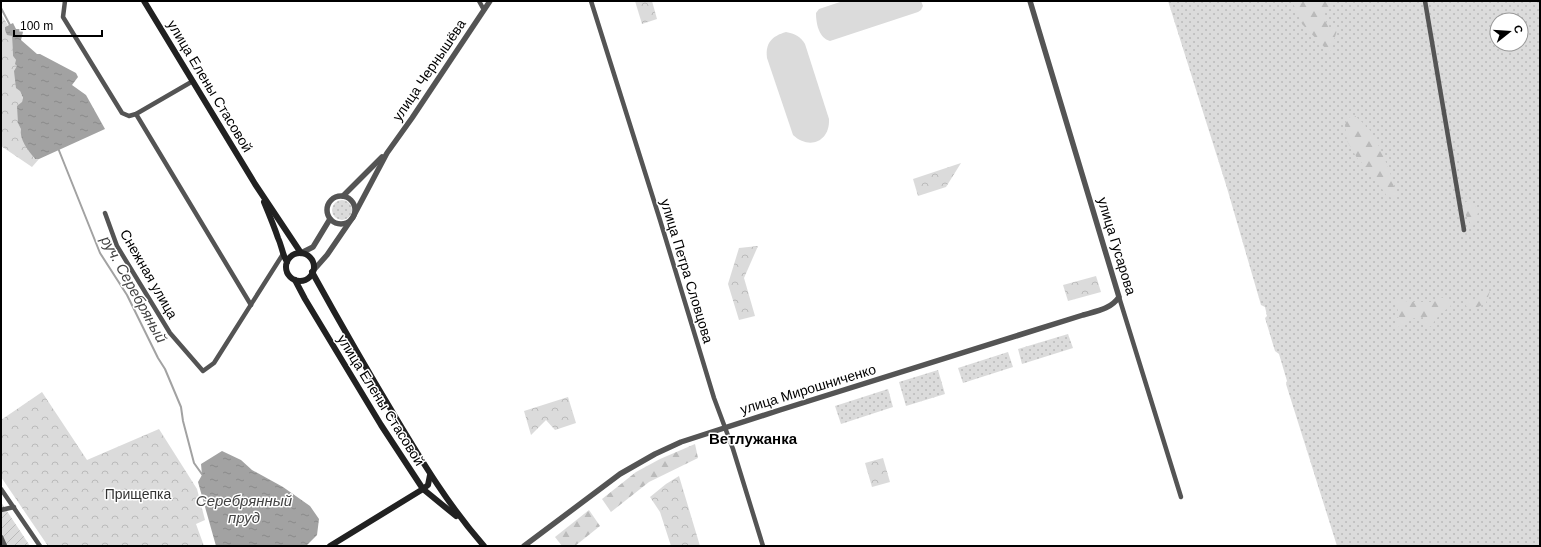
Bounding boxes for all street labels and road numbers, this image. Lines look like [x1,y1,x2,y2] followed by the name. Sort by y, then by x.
[389,16,469,124] street label: улица Чернышёва
[164,17,256,155] street label: улица Елены Стасовой
[1095,195,1140,297] street label: улица Гусарова
[657,197,717,345] street label: улица Петра Словцова
[117,227,181,322] street label: Снежная улица
[334,332,428,468] street label: улица Елены Стасовой
[738,361,878,417] street label: улица Мирошниченко

